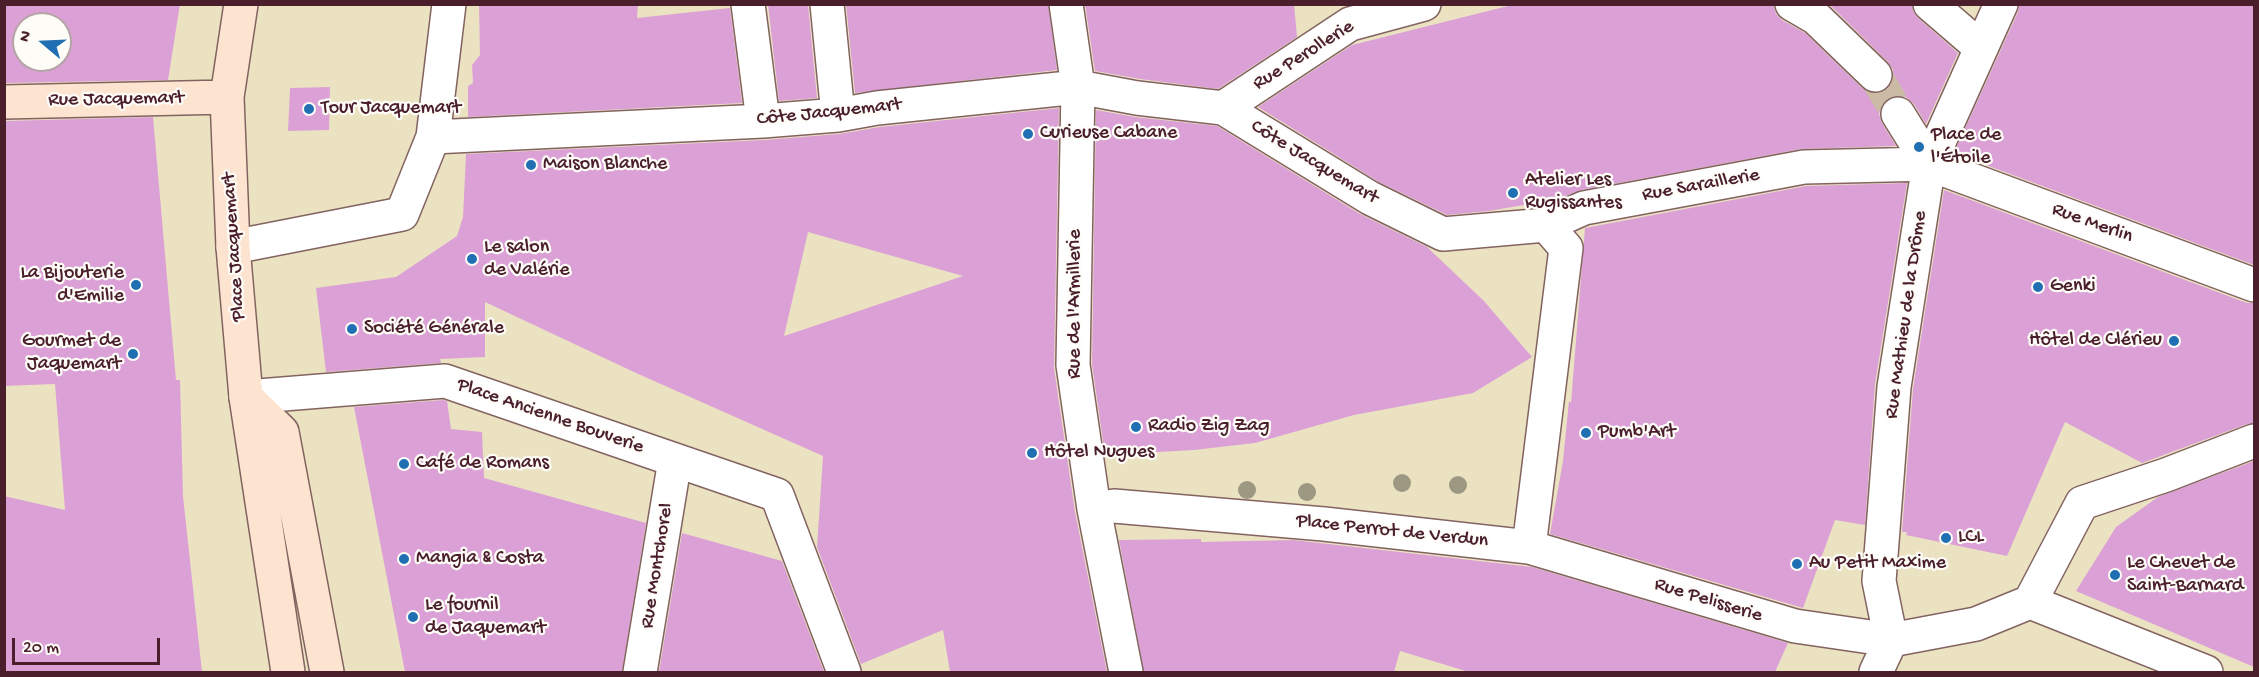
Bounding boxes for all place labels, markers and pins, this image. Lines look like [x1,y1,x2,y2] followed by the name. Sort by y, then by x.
[321,97,461,121] place label: Tour Jacquemart
[302,102,316,116] marker: Tour Jacquemart
[1040,122,1177,146] place label: Curieuse Cabane
[1931,124,2001,171] place label: Place de l'Étoile
[1021,127,1035,141] marker: Curieuse Cabane
[1912,140,1926,154] marker: Place de l'Étoile
[543,153,667,177] place label: Maison Blanche
[524,158,538,172] marker: Maison Blanche
[1525,169,1622,216] place label: Atelier Les Rugissantes
[1506,186,1520,200] marker: Atelier Les Rugissantes
[484,236,569,283] place label: Le salon de Valérie
[465,252,479,266] marker: Le salon de Valérie
[20,262,124,309] place label: La Bijouterie d'Emilie
[2050,275,2096,299] place label: Genki
[129,278,143,292] marker: La Bijouterie d'Emilie
[2031,280,2045,294] marker: Genki
[364,317,504,341] place label: Société Générale
[345,322,359,336] marker: Société Générale
[2029,329,2162,353] place label: Hôtel de Clérieu
[22,330,121,377] place label: Gourmet de Jaquemart
[2167,334,2181,348] marker: Hôtel de Clérieu
[126,347,140,361] marker: Gourmet de Jaquemart
[1148,415,1270,439] place label: Radio Zig Zag
[1129,420,1143,434] marker: Radio Zig Zag
[1598,421,1675,445] place label: Pumb'Art
[1579,426,1593,440] marker: Pumb'Art
[1044,441,1154,465] place label: Hôtel Nugues
[1025,446,1039,460] marker: Hôtel Nugues
[416,452,549,476] place label: Café de Romans
[397,457,411,471] marker: Café de Romans
[1958,526,1983,550] place label: LCL
[1939,531,1953,545] marker: LCL
[416,547,544,571] place label: Mangia & Costa
[397,552,411,566] marker: Mangia & Costa
[1809,552,1946,576] place label: Au Petit Maxime
[2127,552,2243,599] place label: Le Chevet de Saint-Barnard
[1790,557,1804,571] marker: Au Petit Maxime
[2108,568,2122,582] marker: Le Chevet de Saint-Barnard
[425,594,546,641] place label: Le fournil de Jaquemart
[406,610,420,624] marker: Le fournil de Jaquemart

